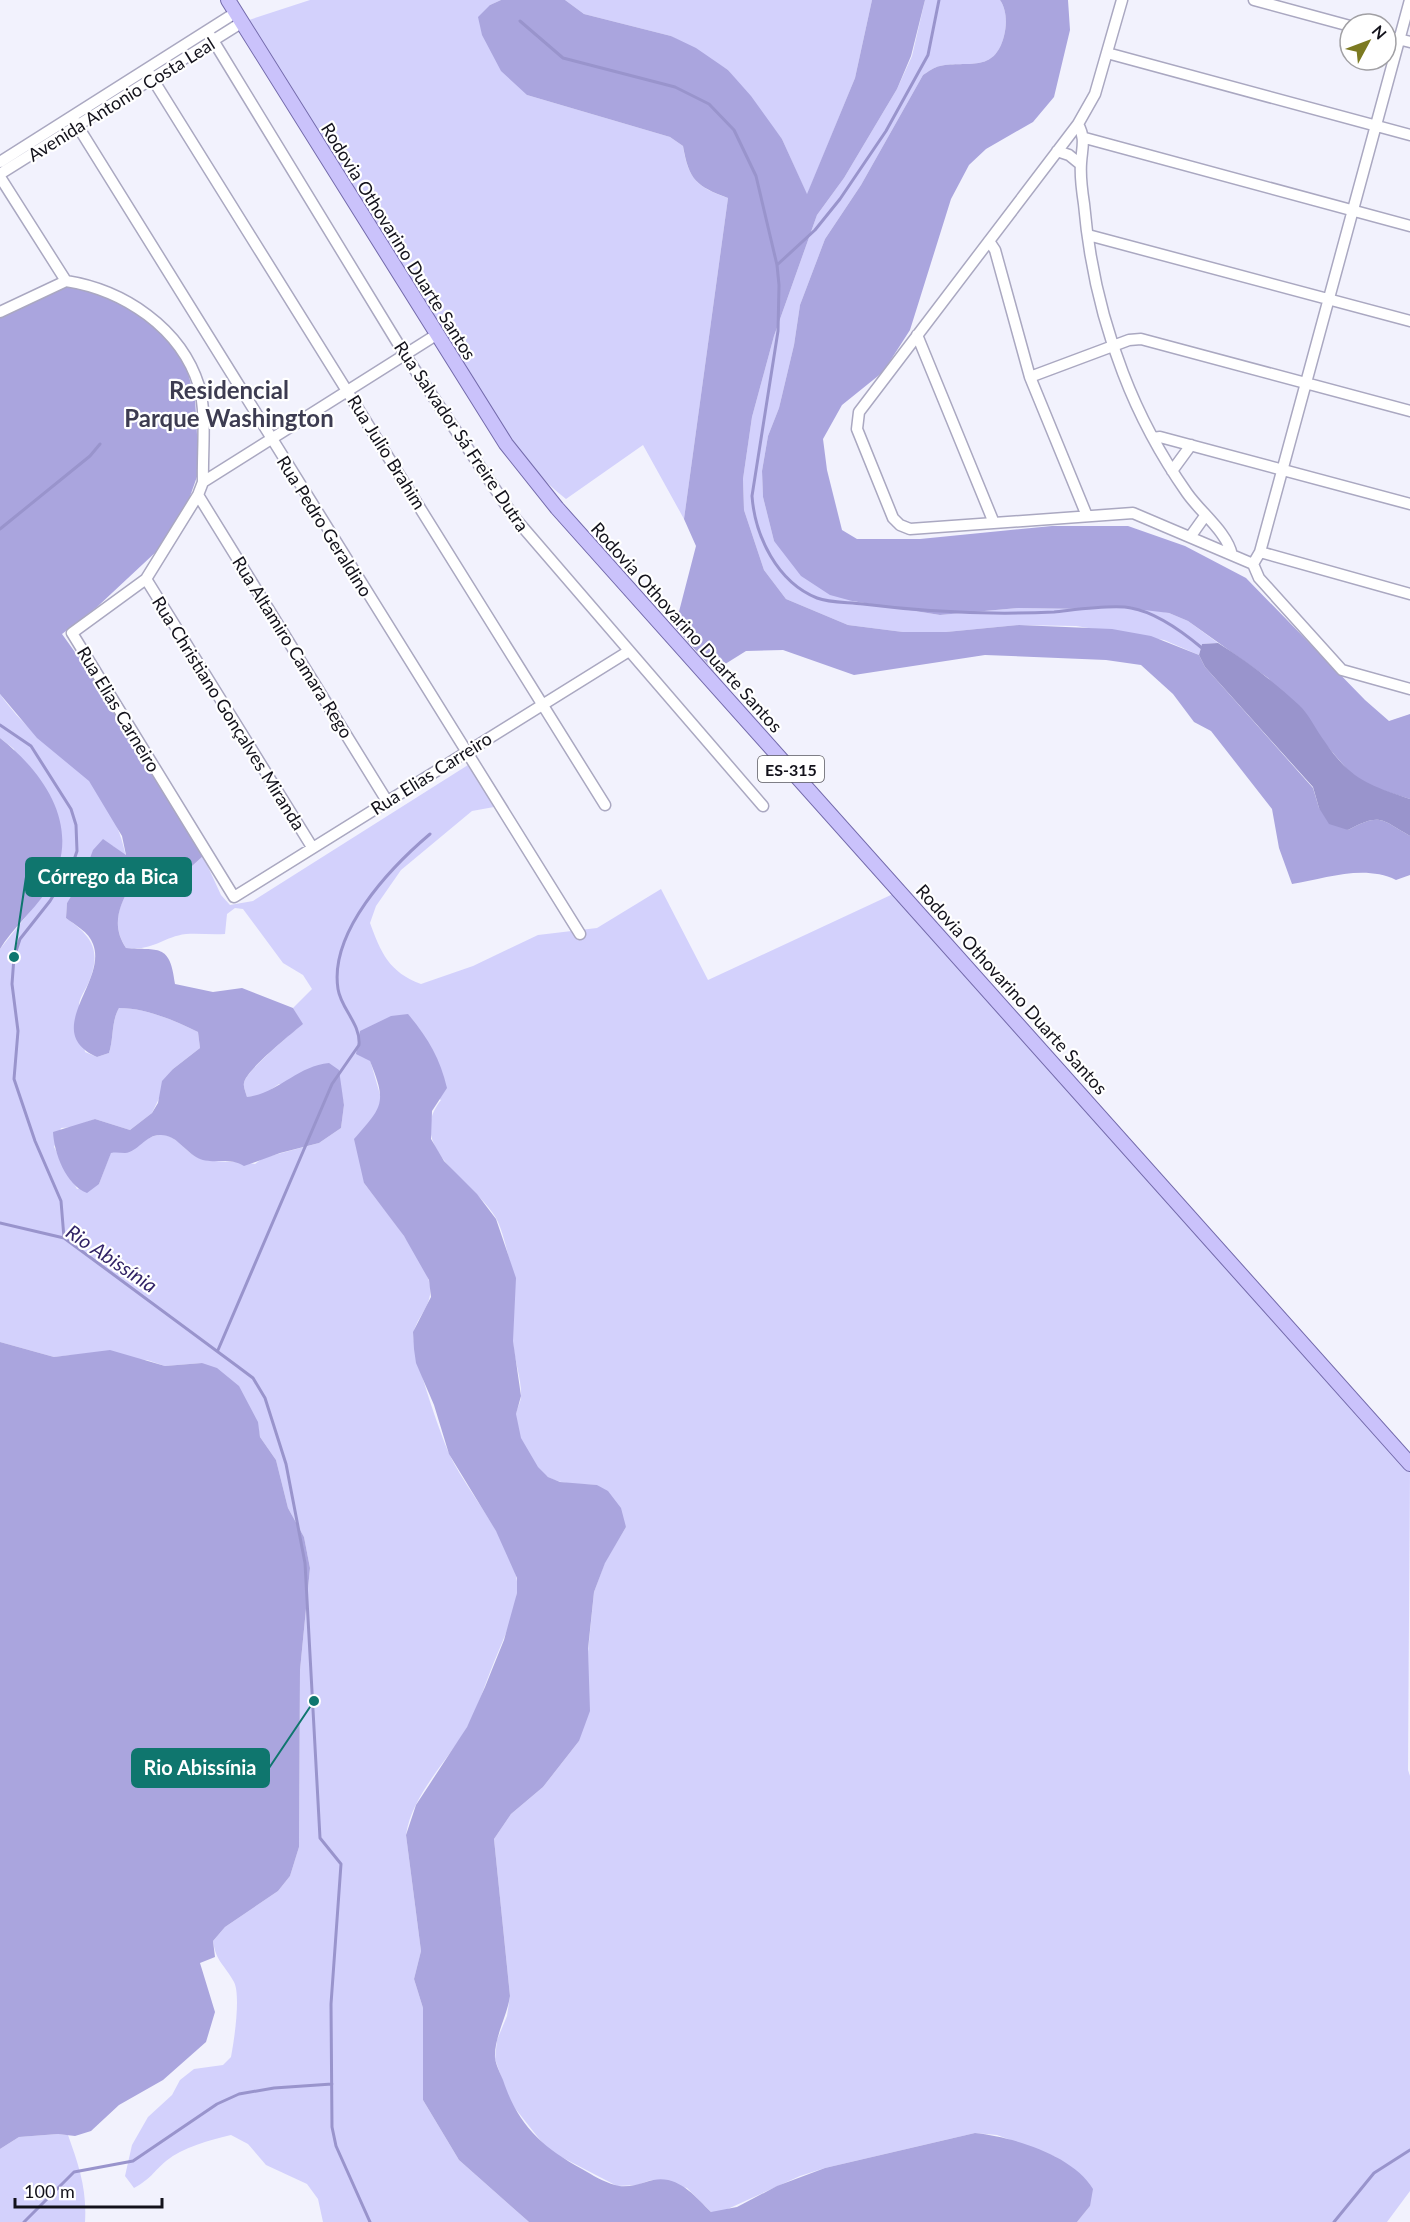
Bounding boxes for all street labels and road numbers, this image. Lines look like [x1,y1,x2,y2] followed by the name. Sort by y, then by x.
[23,32,219,166] street label: Avenida Antonio Costa Leal
[317,118,481,364] street label: Rodovia Othovarino Duarte Santos
[390,337,534,535] street label: Rua Salvador Sá Freire Dutra
[343,391,431,513] street label: Rua Julio Brahim
[273,451,377,601] street label: Rua Pedro Geraldino
[587,517,787,737] street label: Rodovia Othovarino Duarte Santos
[228,552,358,742] street label: Rua Altamiro Camara Rego
[148,592,310,834] street label: Rua Christiano Gonçalves Miranda
[73,642,165,776] street label: Rua Elias Carneiro
[366,727,496,819] street label: Rua Elias Carreiro
[758,756,824,782] road number: ES-315
[912,879,1112,1099] street label: Rodovia Othovarino Duarte Santos

